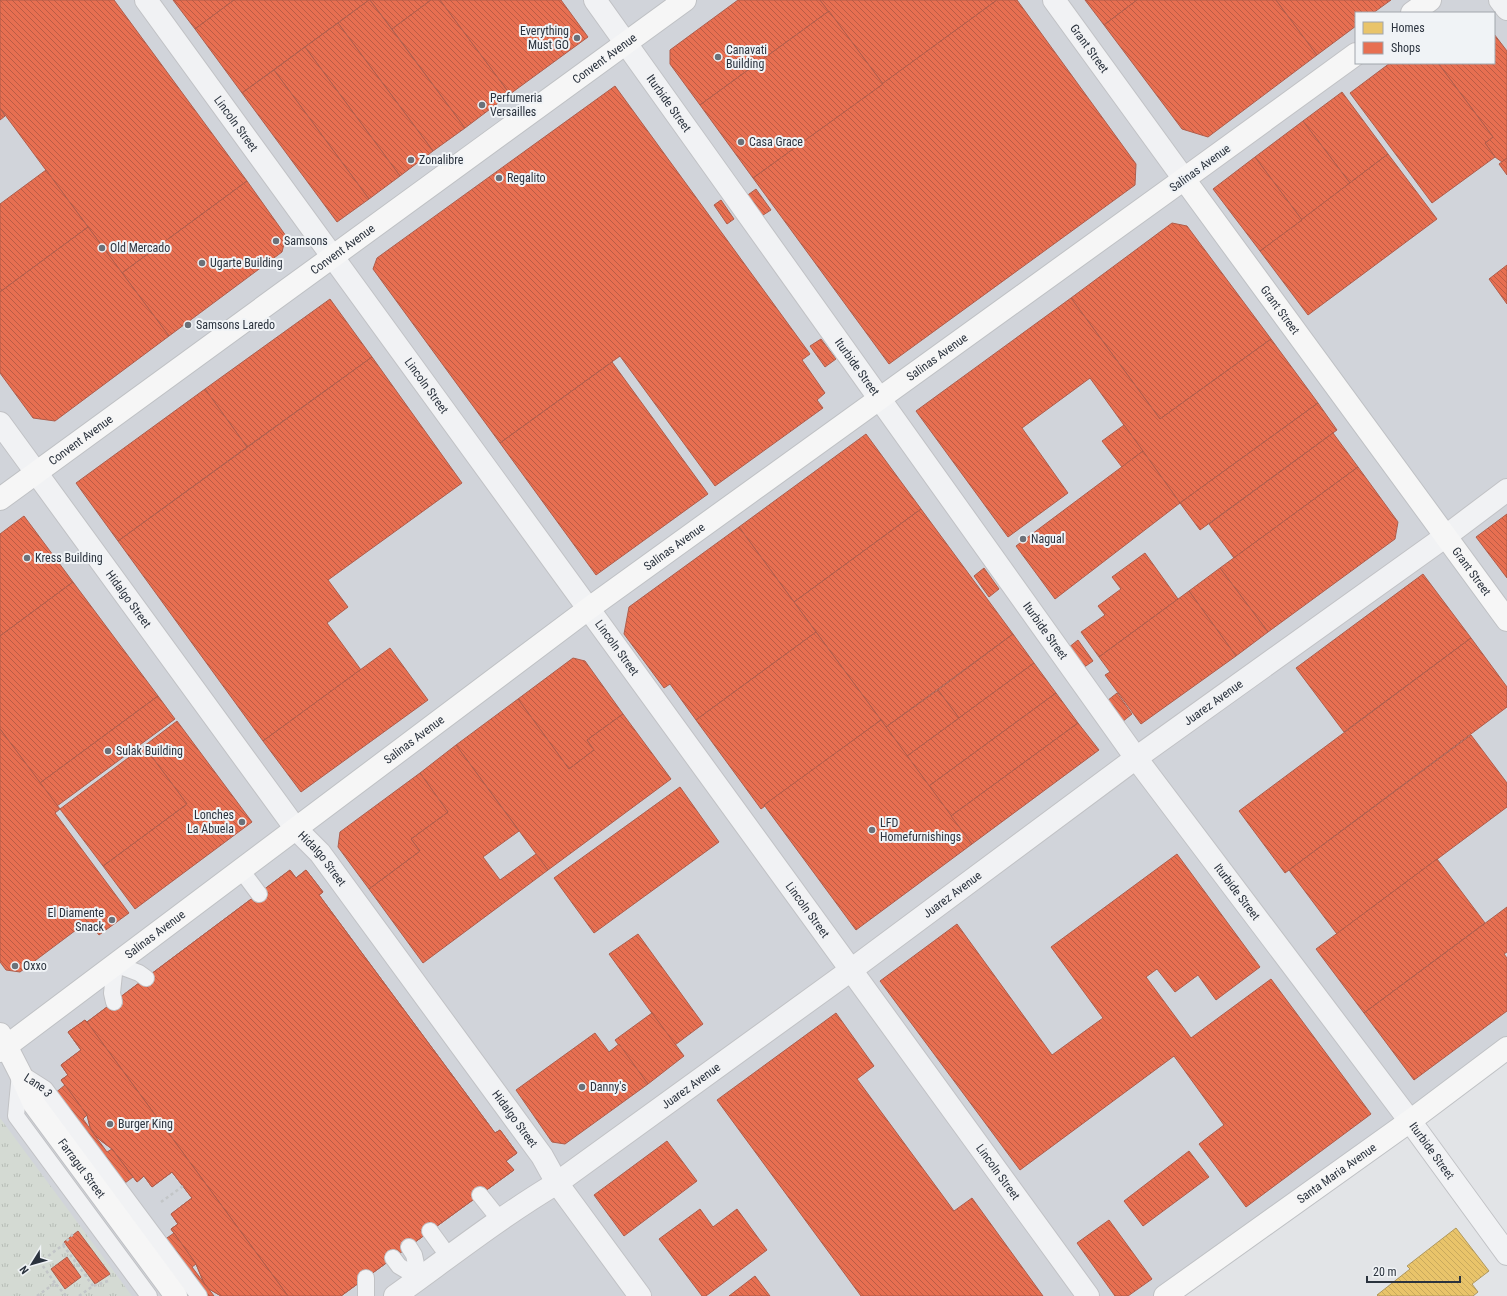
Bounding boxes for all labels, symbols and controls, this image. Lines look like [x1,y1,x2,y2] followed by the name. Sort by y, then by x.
[1355,12,1495,64] legend
[1391,21,1425,35] text: Homes
[1067,22,1112,76] street label: Grant Street
[520,24,569,52] place label: Everything Must GO
[570,30,640,87] street label: Convent Avenue
[572,33,582,43] marker: Everything Must GO
[1391,41,1420,55] text: Shops
[726,43,767,71] place label: Canavati Building
[713,52,723,62] marker: Canavati Building
[644,72,694,135] street label: Iturbide Street
[490,91,543,119] place label: Perfumeria Versailles
[211,93,261,155] street label: Lincoln Street
[477,100,487,110] marker: Perfumeria Versailles
[749,135,803,149] place label: Casa Grace
[736,137,746,147] marker: Casa Grace
[1167,141,1233,195] street label: Salinas Avenue
[419,153,464,167] place label: Zonalibre
[406,155,416,165] marker: Zonalibre
[507,171,546,185] place label: Regalito
[494,173,504,183] marker: Regalito
[308,221,378,277] street label: Convent Avenue
[284,234,328,248] place label: Samsons
[271,236,281,246] marker: Samsons
[110,241,170,255] place label: Old Mercado
[97,243,107,253] marker: Old Mercado
[210,256,283,270] place label: Ugarte Building
[197,258,207,268] marker: Ugarte Building
[1258,283,1303,337] street label: Grant Street
[196,318,275,332] place label: Samsons Laredo
[183,320,193,330] marker: Samsons Laredo
[904,330,971,384] street label: Salinas Avenue
[832,336,882,399] street label: Iturbide Street
[402,355,452,417] street label: Lincoln Street
[46,412,116,468] street label: Convent Avenue
[641,520,708,573] street label: Salinas Avenue
[1031,532,1064,546] place label: Nagual
[1018,534,1028,544] marker: Nagual
[1449,545,1494,599] street label: Grant Street
[35,551,103,565] place label: Kress Building
[22,553,32,563] marker: Kress Building
[103,568,154,631] street label: Hidalgo Street
[1020,599,1071,663] street label: Iturbide Street
[592,617,642,679] street label: Lincoln Street
[1181,677,1246,728] street label: Juarez Avenue
[381,712,447,767] street label: Salinas Avenue
[116,744,183,758] place label: Sulak Building
[103,746,113,756] marker: Sulak Building
[187,808,234,836] place label: Lonches La Abuela
[880,816,961,844] place label: LFD Homefurnishings
[237,817,247,827] marker: Lonches La Abuela
[867,825,877,835] marker: LFD Homefurnishings
[295,828,349,889] street label: Hidalgo Street
[1211,861,1263,923] street label: Iturbide Street
[920,868,985,921] street label: Juarez Avenue
[783,879,833,941] street label: Lincoln Street
[48,906,105,934] place label: El Diamente Snack
[122,907,188,962] street label: Salinas Avenue
[107,915,117,925] marker: El Diamente Snack
[23,959,47,973] place label: Oxxo
[10,961,20,971] marker: Oxxo
[659,1060,723,1112] street label: Juarez Avenue
[21,1070,56,1100] street label: Lane 3
[590,1080,626,1094] place label: Danny's
[577,1082,587,1092] marker: Danny's
[489,1087,541,1151] street label: Hidalgo Street
[118,1117,173,1131] place label: Burger King
[105,1119,115,1129] marker: Burger King
[1406,1120,1457,1182] street label: Iturbide Street
[55,1136,108,1201] street label: Farragut Street
[1294,1140,1379,1206] street label: Santa Maria Avenue
[973,1142,1023,1203] street label: Lincoln Street
[12,1244,52,1284] north arrow
[1367,1258,1460,1284] scale bar
[17,1263,32,1276] text: N
[1373,1265,1397,1279] text: 20 m

